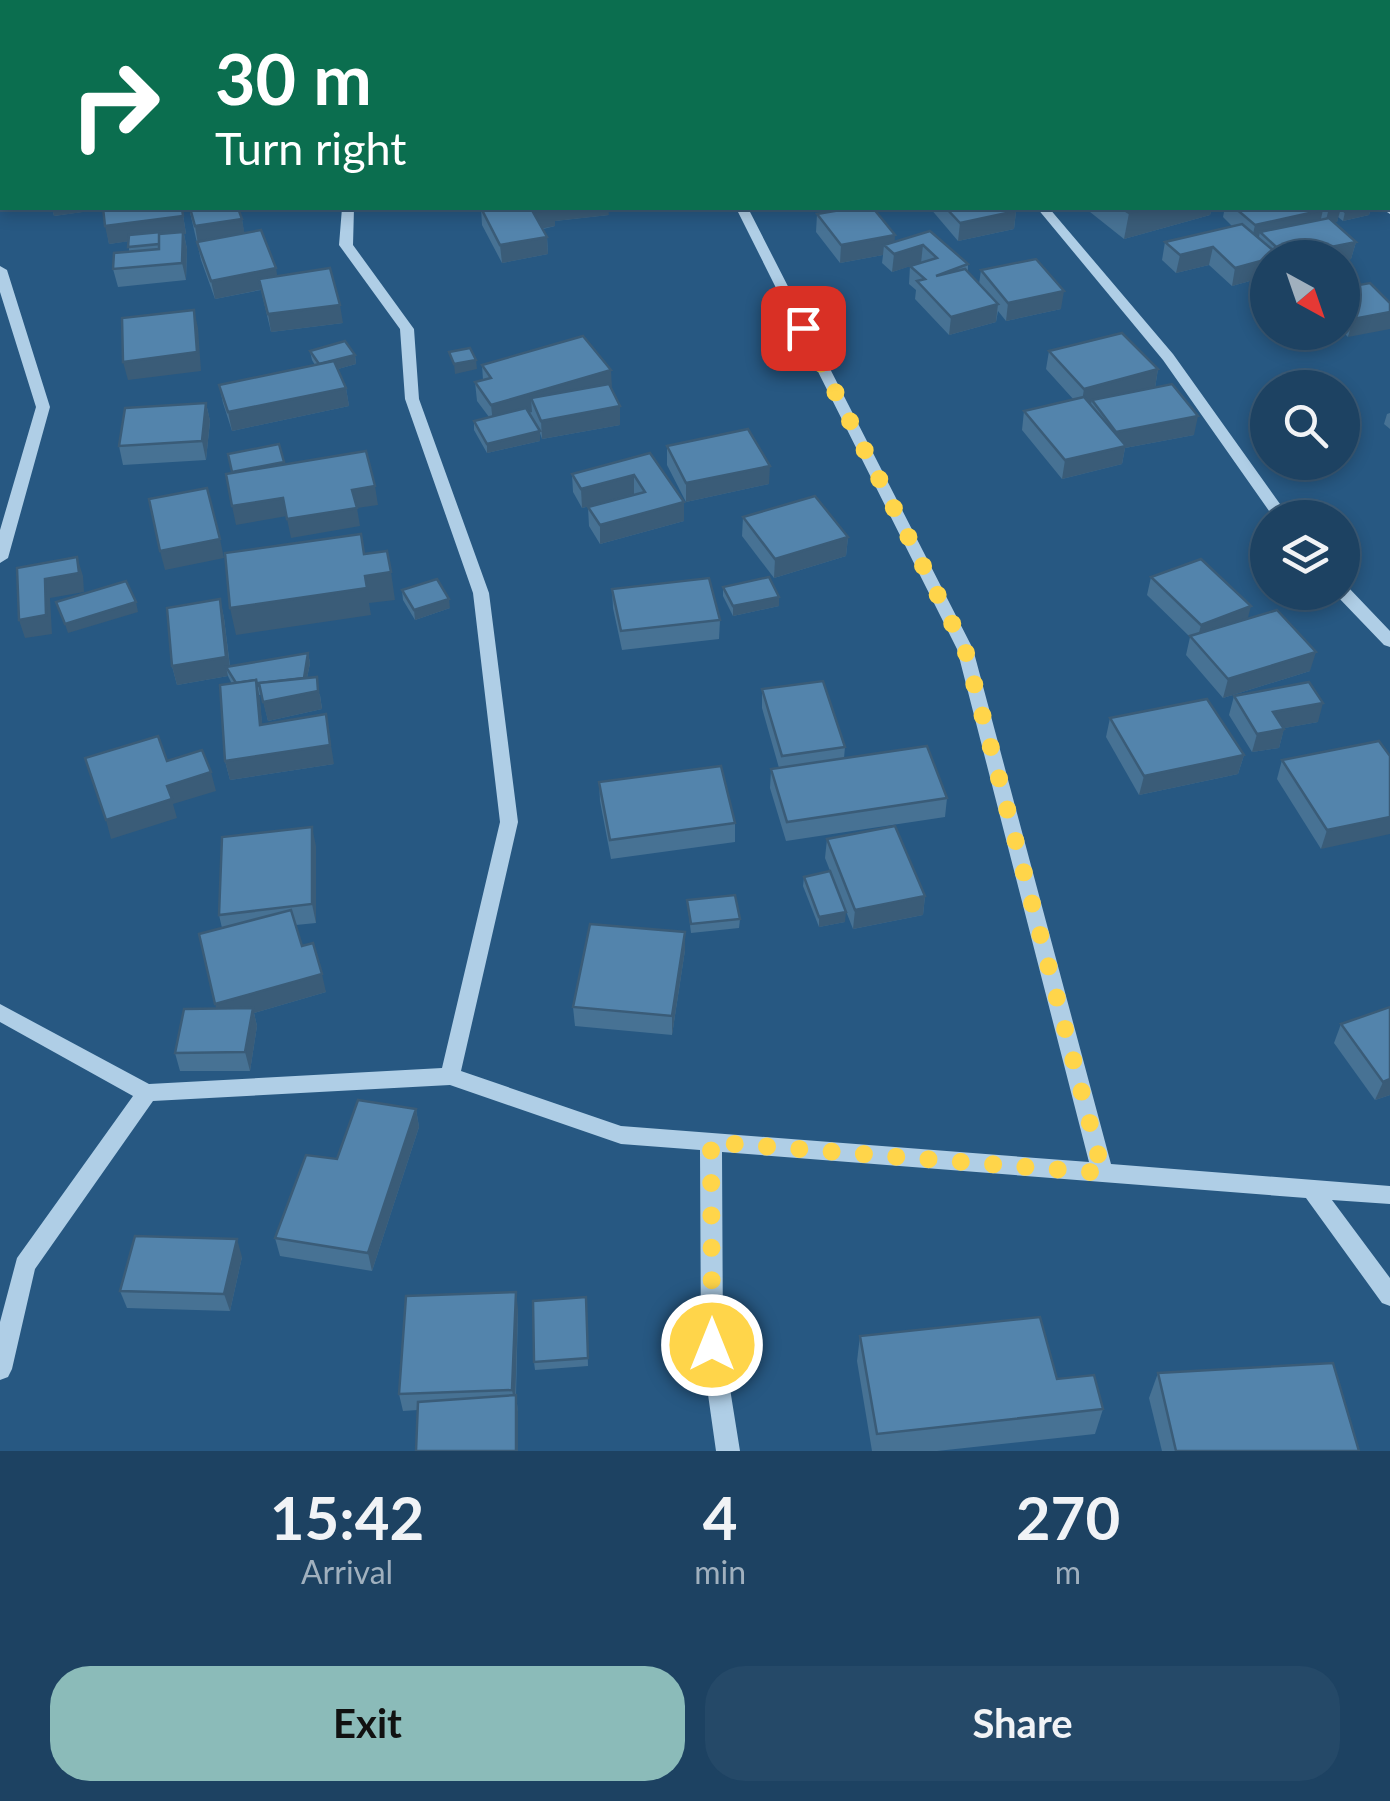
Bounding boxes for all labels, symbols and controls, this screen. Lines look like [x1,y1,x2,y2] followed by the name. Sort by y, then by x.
[215,36,372,120] text: 30 m
[50,40,180,170] icon: right
[215,121,406,175] text: Turn right
[1250,240,1360,350] north arrow
[1250,240,1360,610] map controls
[761,286,846,371] pin
[776,301,831,356] icon: arrive
[1250,370,1360,480] button: search
[1250,500,1360,610] button: layers
[660,1293,764,1397] position arrow
[270,1481,424,1553] text: 15:42
[703,1481,738,1553] text: 4
[1016,1481,1120,1553] text: 270
[301,1552,393,1591] text: Arrival
[694,1552,746,1591] text: min
[1055,1552,1081,1591] text: m
[50,1666,685,1781] button: Exit
[705,1666,1340,1781] button: Share

